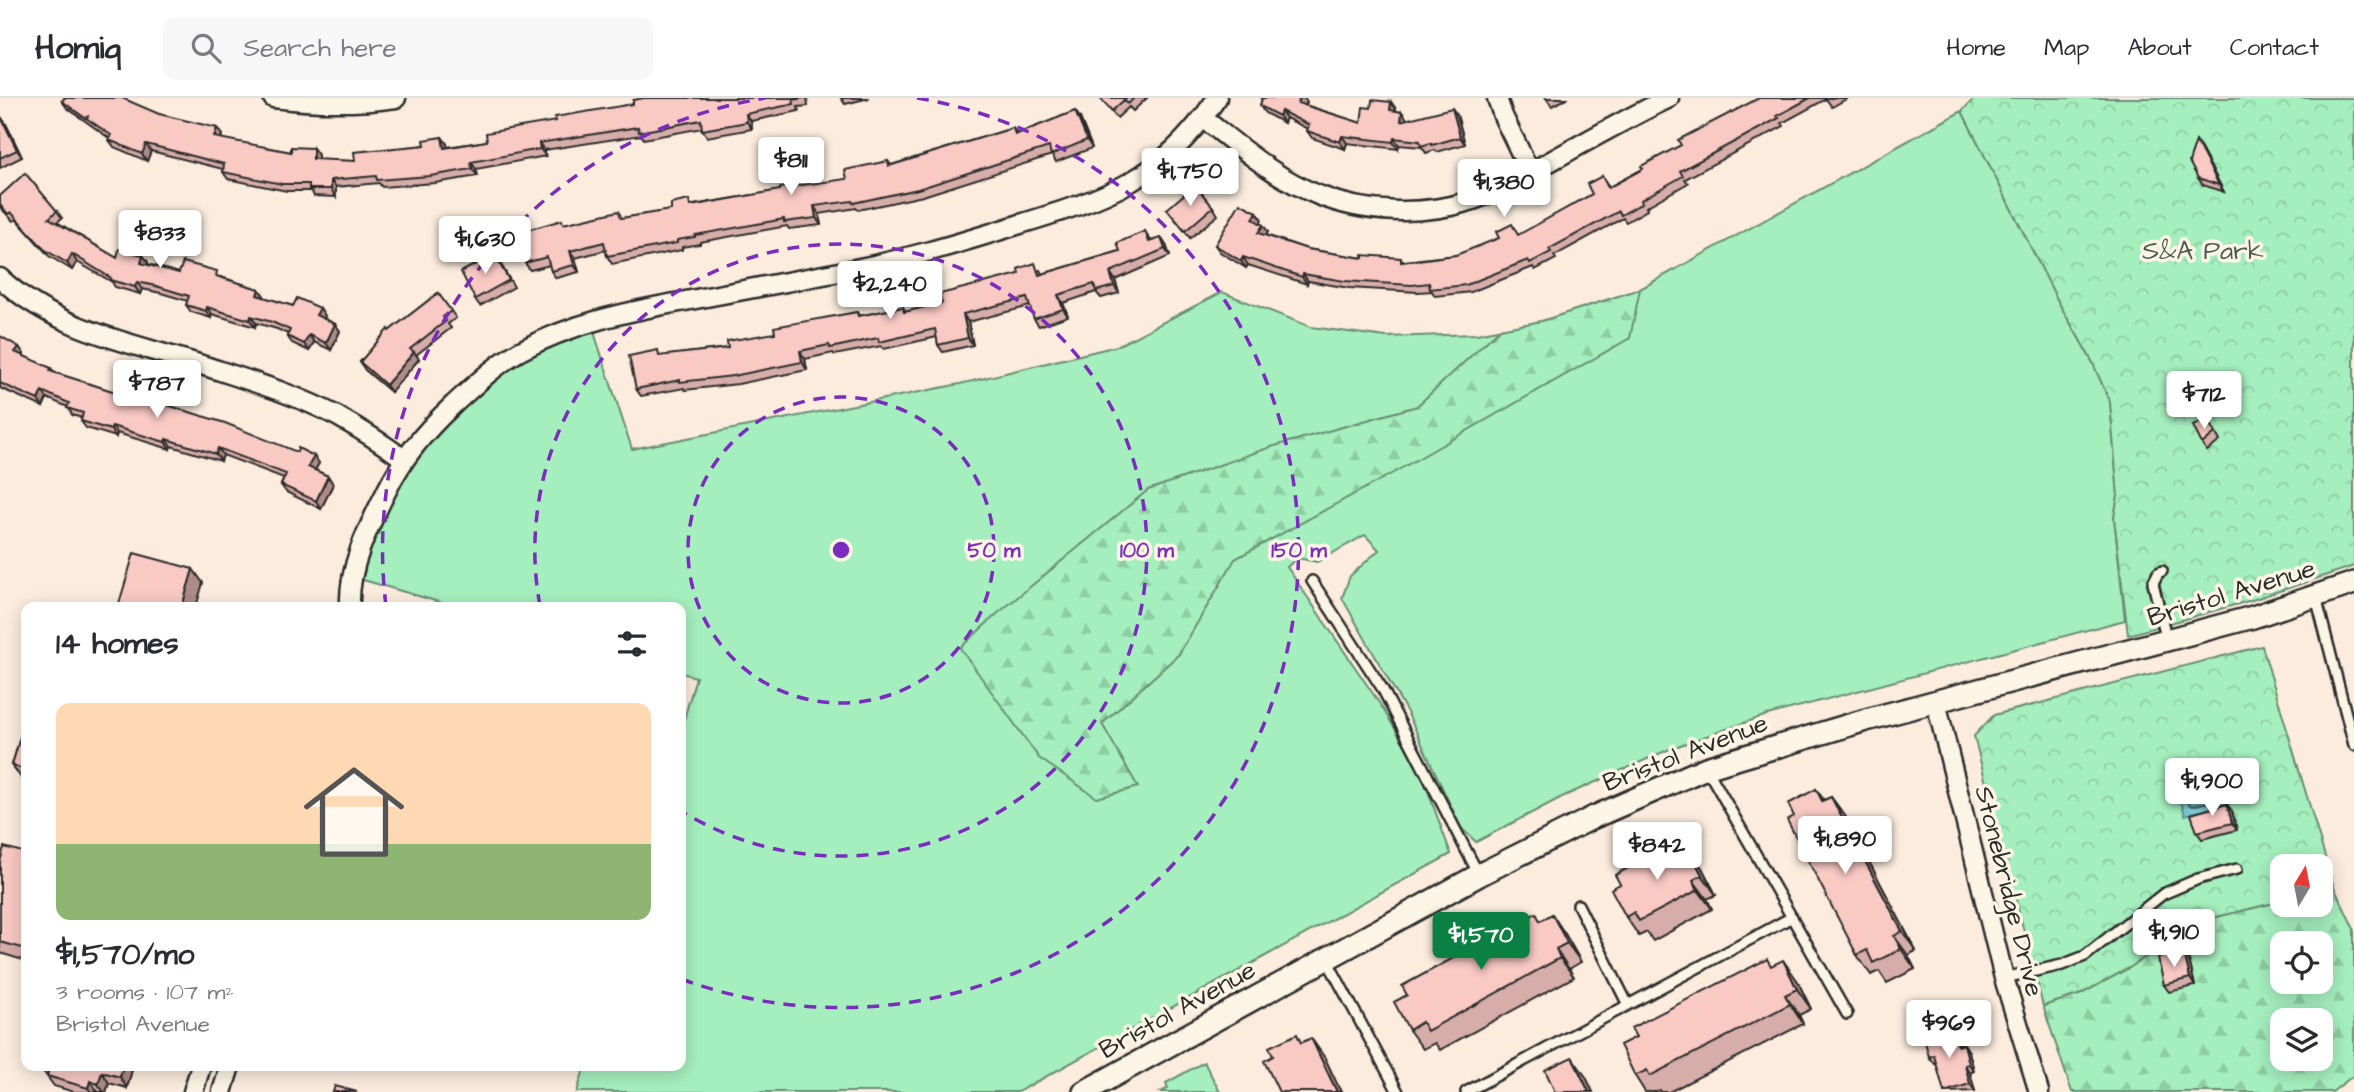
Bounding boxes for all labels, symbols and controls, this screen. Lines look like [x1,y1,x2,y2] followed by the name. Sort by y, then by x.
[163,17,653,80] search box
[35,25,121,71] text: Homiq
[187,29,225,67] icon: search
[243,30,397,66] text: Search here
[1946,31,2006,65] text: Home
[2044,31,2089,65] text: Map
[2127,31,2192,65] text: About
[2230,31,2319,65] text: Contact
[750,138,832,197] pin: $811
[774,144,808,176] text: $811
[1133,148,1247,208] pin: $1,750
[1158,155,1222,187] text: $1,750
[1447,159,1561,219] pin: $1,380
[1474,166,1534,198] text: $1,380
[119,211,201,270] pin: $833
[428,216,542,276] pin: $1,630
[134,217,186,249] text: $833
[455,223,515,255] text: $1,630
[2142,233,2264,269] park label: S&A Park
[833,262,947,321] pin: $2,240
[853,268,927,300] text: $2,240
[116,360,198,420] pin: $787
[129,367,185,399] text: $787
[2163,372,2245,431] pin: $712
[2182,378,2226,410] text: $712
[968,536,1021,565] text: 50 m
[1120,536,1175,565] text: 100 m
[1271,536,1327,565] text: 150 m
[829,538,853,562] centre of rings
[2143,550,2320,636] street label: Bristol Avenue
[56,623,179,665] text: 14 homes
[613,625,651,663] icon: filters
[1598,705,1773,801] street label: Bristol Avenue
[291,749,417,875] icon: home
[2155,758,2269,818] pin: $1,900
[2181,765,2243,797] text: $1,900
[1964,782,2053,1001] street label: Stonebridge Drive
[1788,816,1902,876] pin: $1,890
[1616,822,1698,882] pin: $842
[1814,823,1876,855] text: $1,890
[1629,829,1685,861] text: $842
[2270,854,2333,917] north arrow
[2270,854,2333,1071] map controls
[2117,910,2231,969] pin: $1,910
[1424,912,1538,972] pin: $1,570
[2149,916,2199,948] text: $1,910
[1449,919,1513,951] text: $1,570
[2270,931,2333,994] button: locate
[56,934,194,976] text: $1,570/mo
[1093,952,1262,1068] street label: Bristol Avenue
[56,976,234,1008] text: 3 rooms · 107 m²
[1908,1000,1990,1060] pin: $969
[1922,1007,1976,1039] text: $969
[56,1008,210,1040] text: Bristol Avenue
[2270,1008,2333,1071] button: layers

